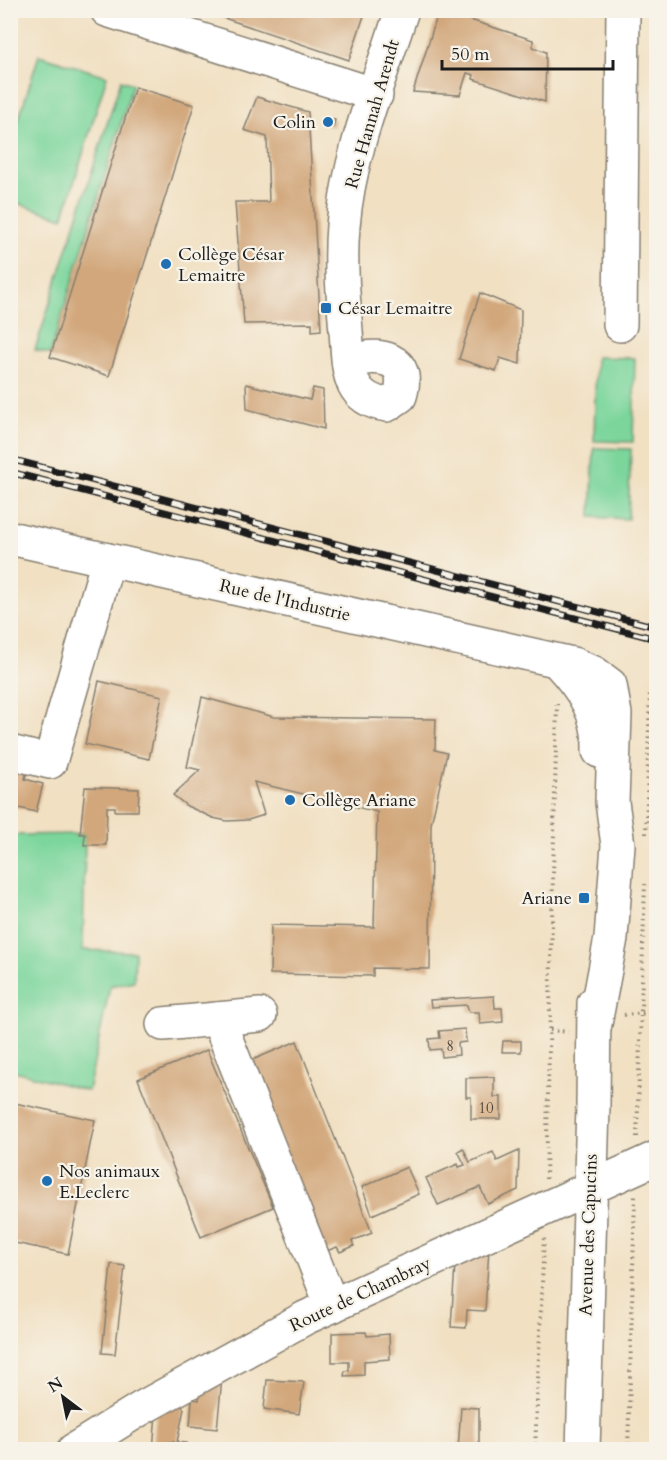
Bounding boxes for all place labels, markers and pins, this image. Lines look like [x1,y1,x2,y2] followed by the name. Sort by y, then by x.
[273,110,317,135] place label: Colin
[321,115,335,129] marker: Colin
[178,242,285,288] place label: Collège César Lemaitre
[159,257,173,271] marker: Collège César Lemaitre
[338,296,453,321] place label: César Lemaitre
[319,301,333,315] marker: César Lemaitre
[302,788,417,813] place label: Collège Ariane
[283,793,297,807] marker: Collège Ariane
[521,886,572,911] place label: Ariane
[577,891,591,905] marker: Ariane
[59,1159,160,1205] place label: Nos animaux E.Leclerc
[40,1174,54,1188] marker: Nos animaux E.Leclerc

